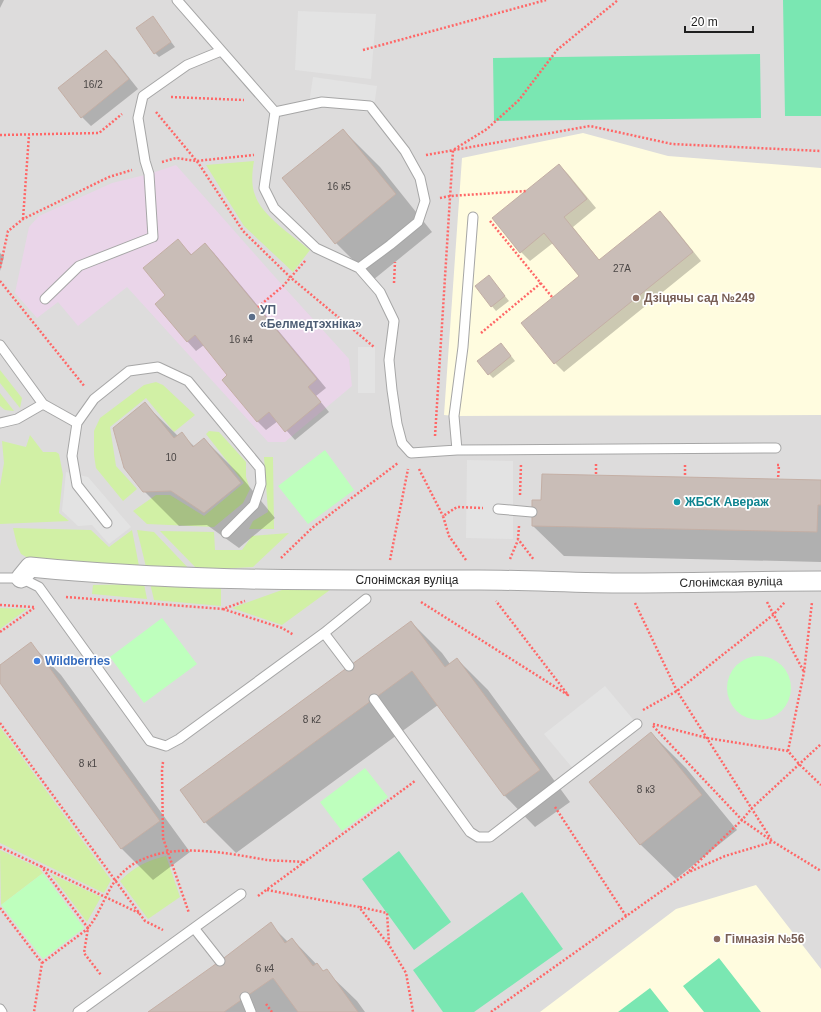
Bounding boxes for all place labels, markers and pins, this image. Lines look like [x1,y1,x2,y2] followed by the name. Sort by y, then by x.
[644,291,755,305] place label: Дзіцячы сад №249
[631,293,641,303] marker: Дзіцячы сад №249
[260,303,362,331] place label: УП «Белмедтэхніка»
[247,312,257,322] marker: УП «Белмедтэхніка»
[684,495,769,509] place label: ЖБСК Авераж
[672,497,682,507] marker: ЖБСК Авераж
[45,654,111,668] place label: Wildberries
[32,656,42,666] marker: Wildberries
[725,932,805,946] place label: Гімназія №56
[712,934,722,944] marker: Гімназія №56

